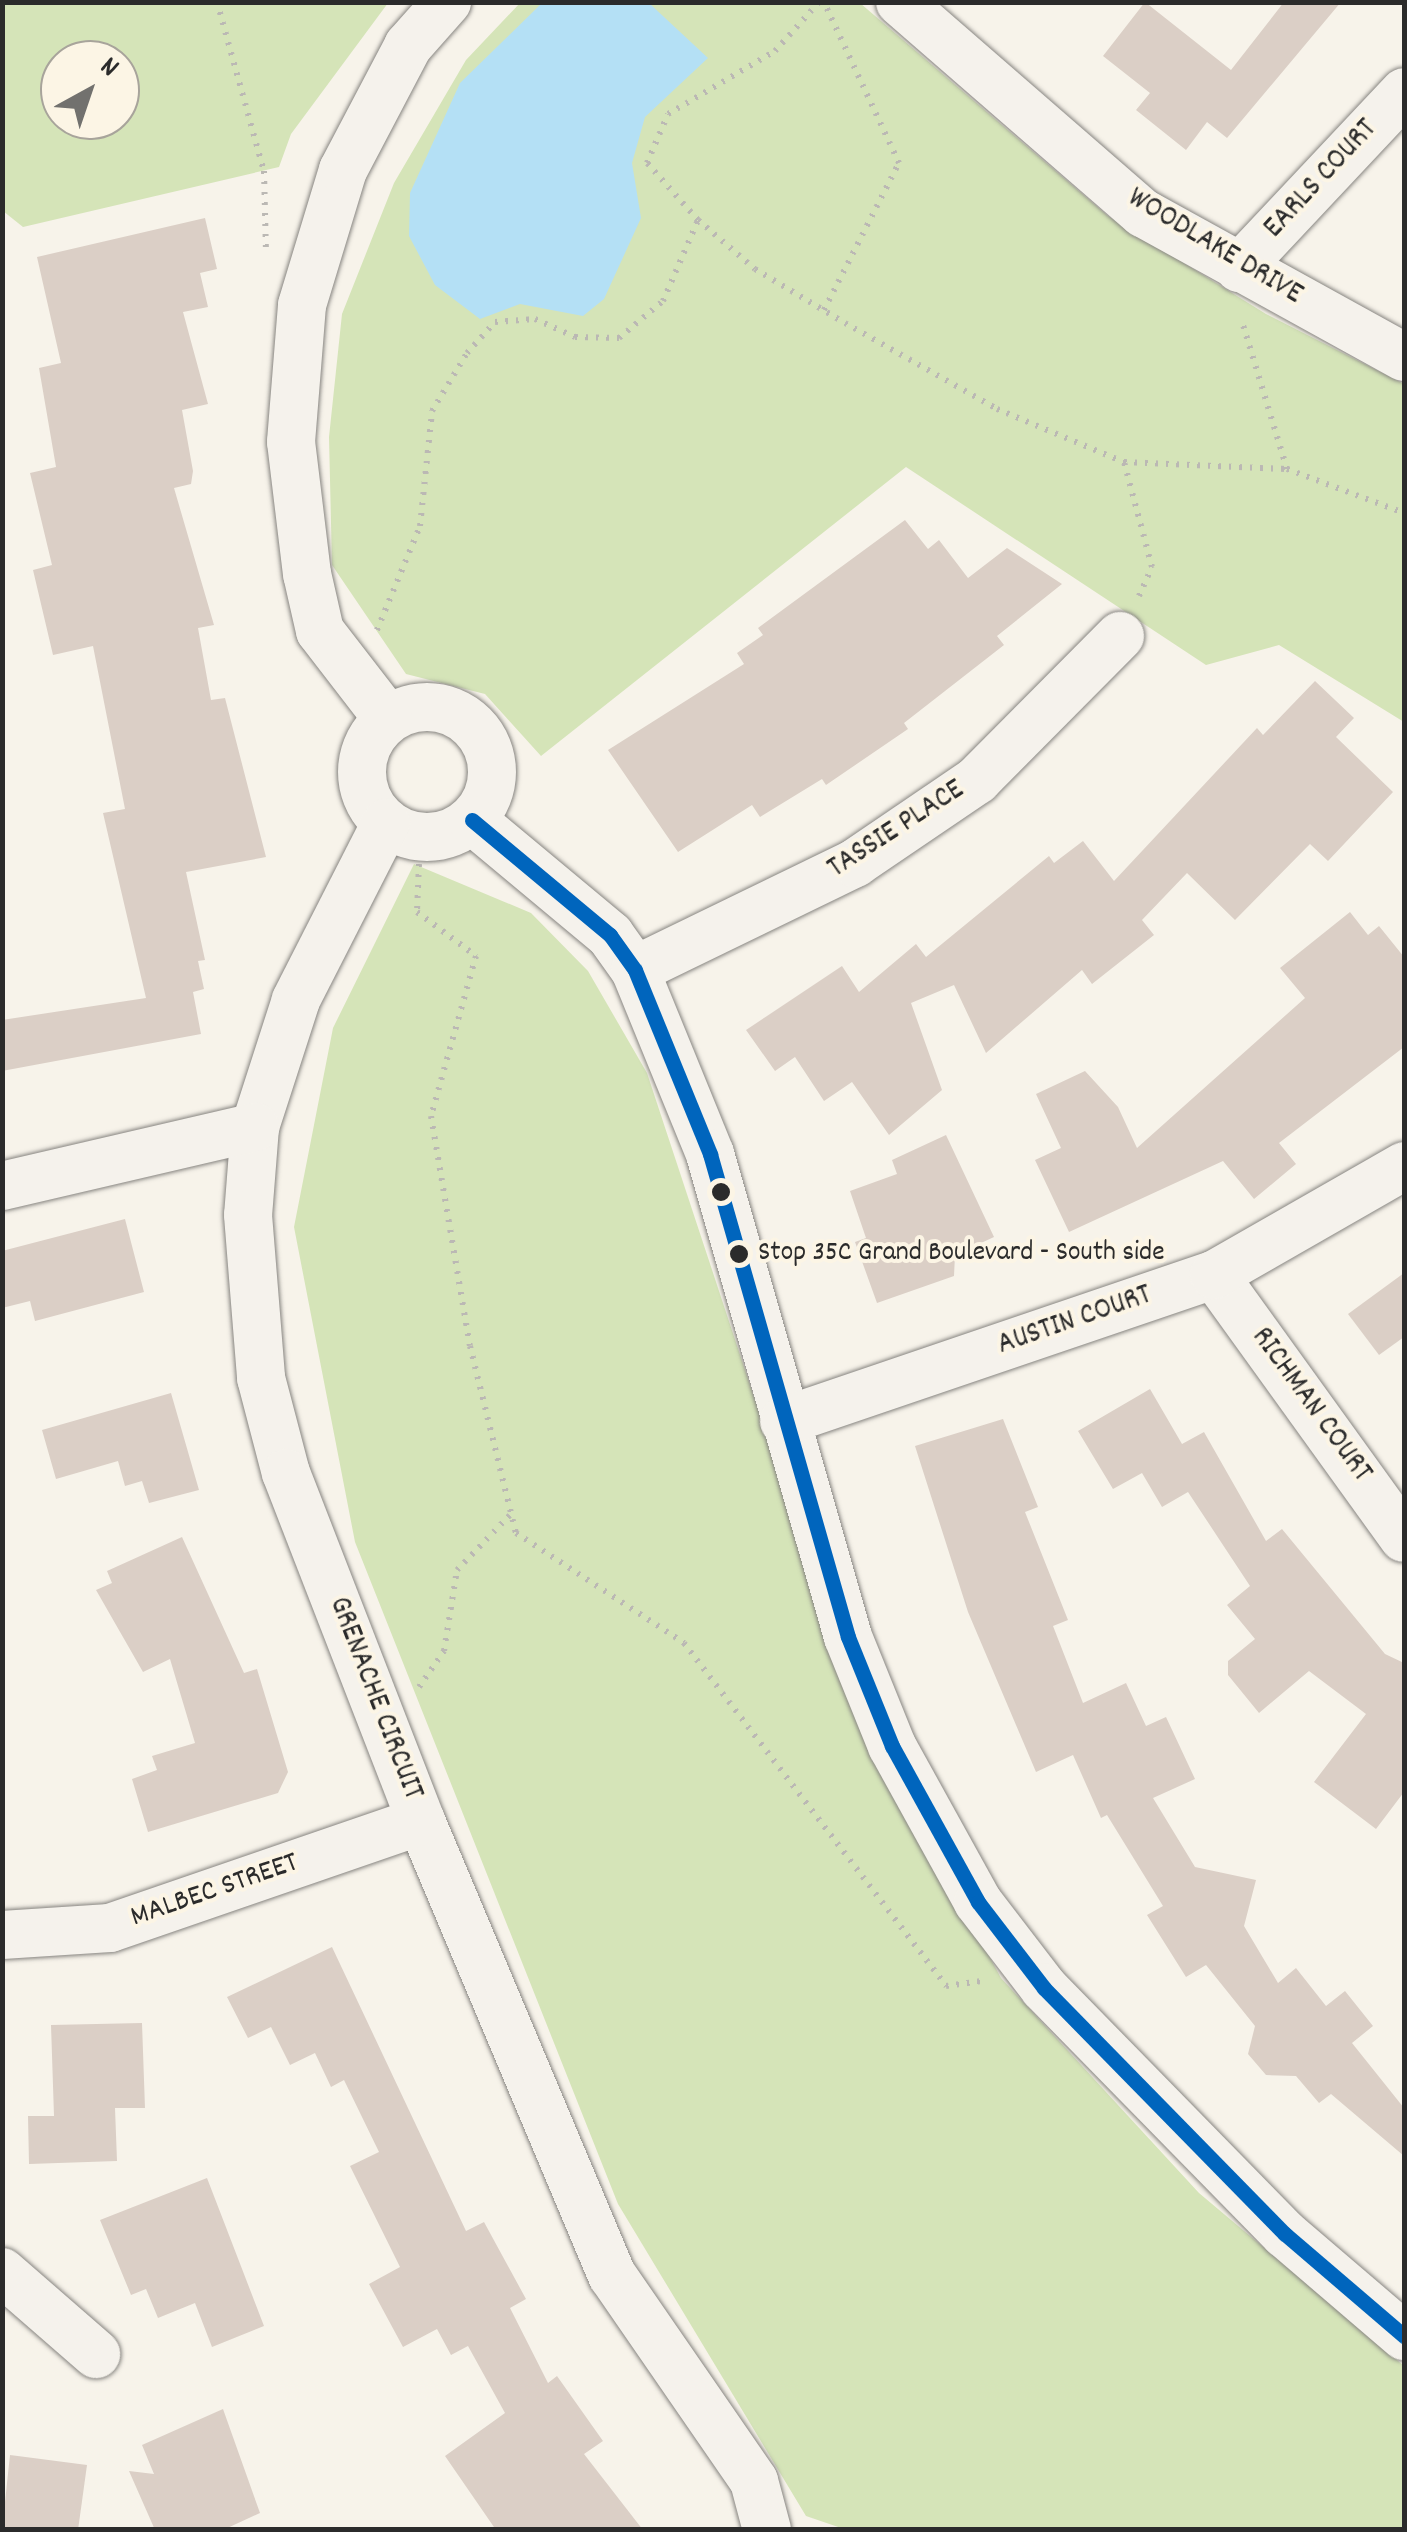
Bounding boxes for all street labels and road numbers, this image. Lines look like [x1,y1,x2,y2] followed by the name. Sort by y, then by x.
[1258,113,1386,247] street label: EARLS COURT
[1120,182,1308,314] street label: WOODLAKE DRIVE
[822,774,972,888] street label: TASSIE PLACE
[993,1279,1157,1365] street label: AUSTIN COURT
[1242,1321,1378,1491] street label: RICHMAN COURT
[319,1592,429,1806] street label: GRENACHE CIRCUIT
[126,1847,304,1937] street label: MALBEC STREET

